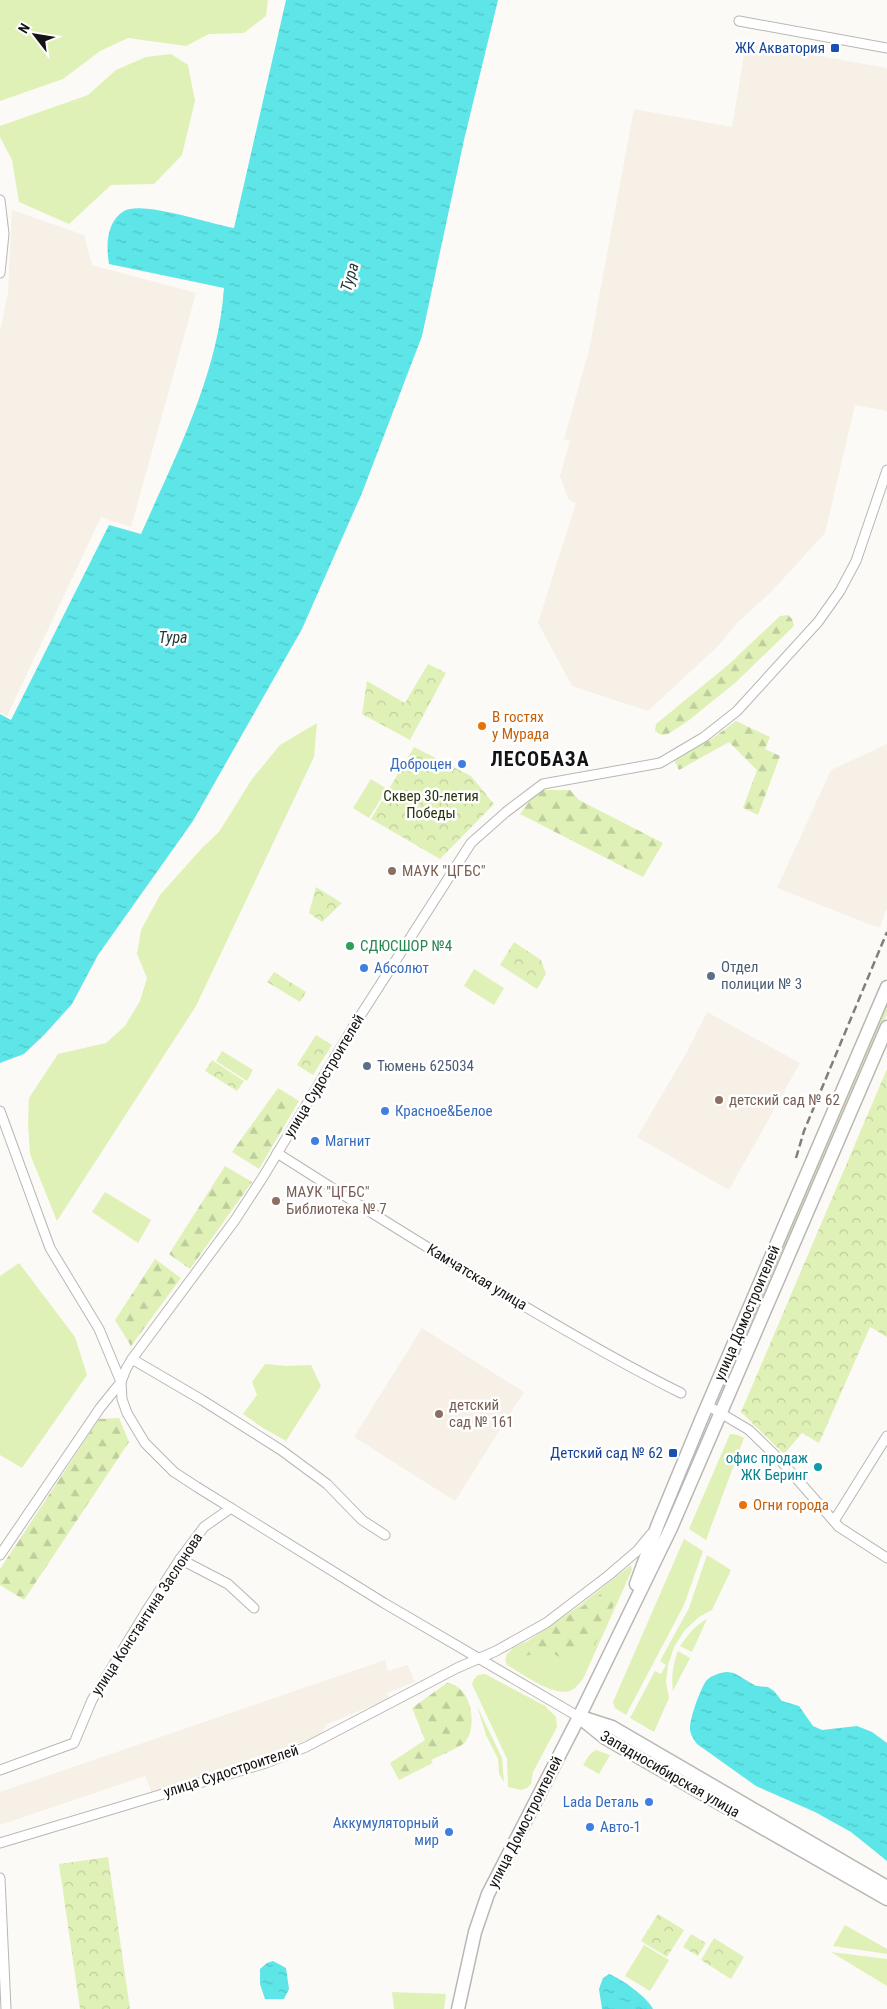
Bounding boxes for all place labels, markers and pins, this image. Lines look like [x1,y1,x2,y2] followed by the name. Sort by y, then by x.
[735,39,825,57] place label: ЖК Акватория
[829,42,841,54] marker: ЖК Акватория
[492,708,549,743] place label: В гостях у Мурада
[476,720,488,732] marker: В гостях у Мурада
[390,755,452,773] place label: Доброцен
[456,758,468,770] marker: Доброцен
[402,862,486,880] place label: МАУК "ЦГБС"
[386,865,398,877] marker: МАУК "ЦГБС"
[360,937,452,955] place label: СДЮСШОР №4
[344,940,356,952] marker: СДЮСШОР №4
[721,958,802,993] place label: Отдел полиции № 3
[374,959,429,977] place label: Абсолют
[358,962,370,974] marker: Абсолют
[705,970,717,982] marker: Отдел полиции № 3
[377,1057,474,1075] place label: Тюмень 625034
[361,1060,373,1072] marker: Тюмень 625034
[729,1091,840,1109] place label: детский сад № 62
[713,1094,725,1106] marker: детский сад № 62
[395,1102,493,1120] place label: Красное&Белое
[379,1105,391,1117] marker: Красное&Белое
[325,1132,371,1150] place label: Магнит
[309,1135,321,1147] marker: Магнит
[286,1183,387,1218] place label: МАУК "ЦГБС" Библиотека № 7
[270,1195,282,1207] marker: МАУК "ЦГБС" Библиотека № 7
[449,1396,514,1431] place label: детский сад № 161
[433,1408,445,1420] marker: детский сад № 161
[550,1444,663,1462] place label: Детский сад № 62
[667,1447,679,1459] marker: Детский сад № 62
[726,1449,808,1484] place label: офис продаж ЖК Беринг
[812,1461,824,1473] marker: офис продаж ЖК Беринг
[753,1496,829,1514] place label: Огни города
[737,1499,749,1511] marker: Огни города
[563,1793,639,1811] place label: Lada Dеталь
[643,1796,655,1808] marker: Lada Dеталь
[333,1814,439,1849] place label: Аккумуляторный мир
[600,1818,641,1836] place label: Авто-1
[584,1821,596,1833] marker: Авто-1
[443,1826,455,1838] marker: Аккумуляторный мир

